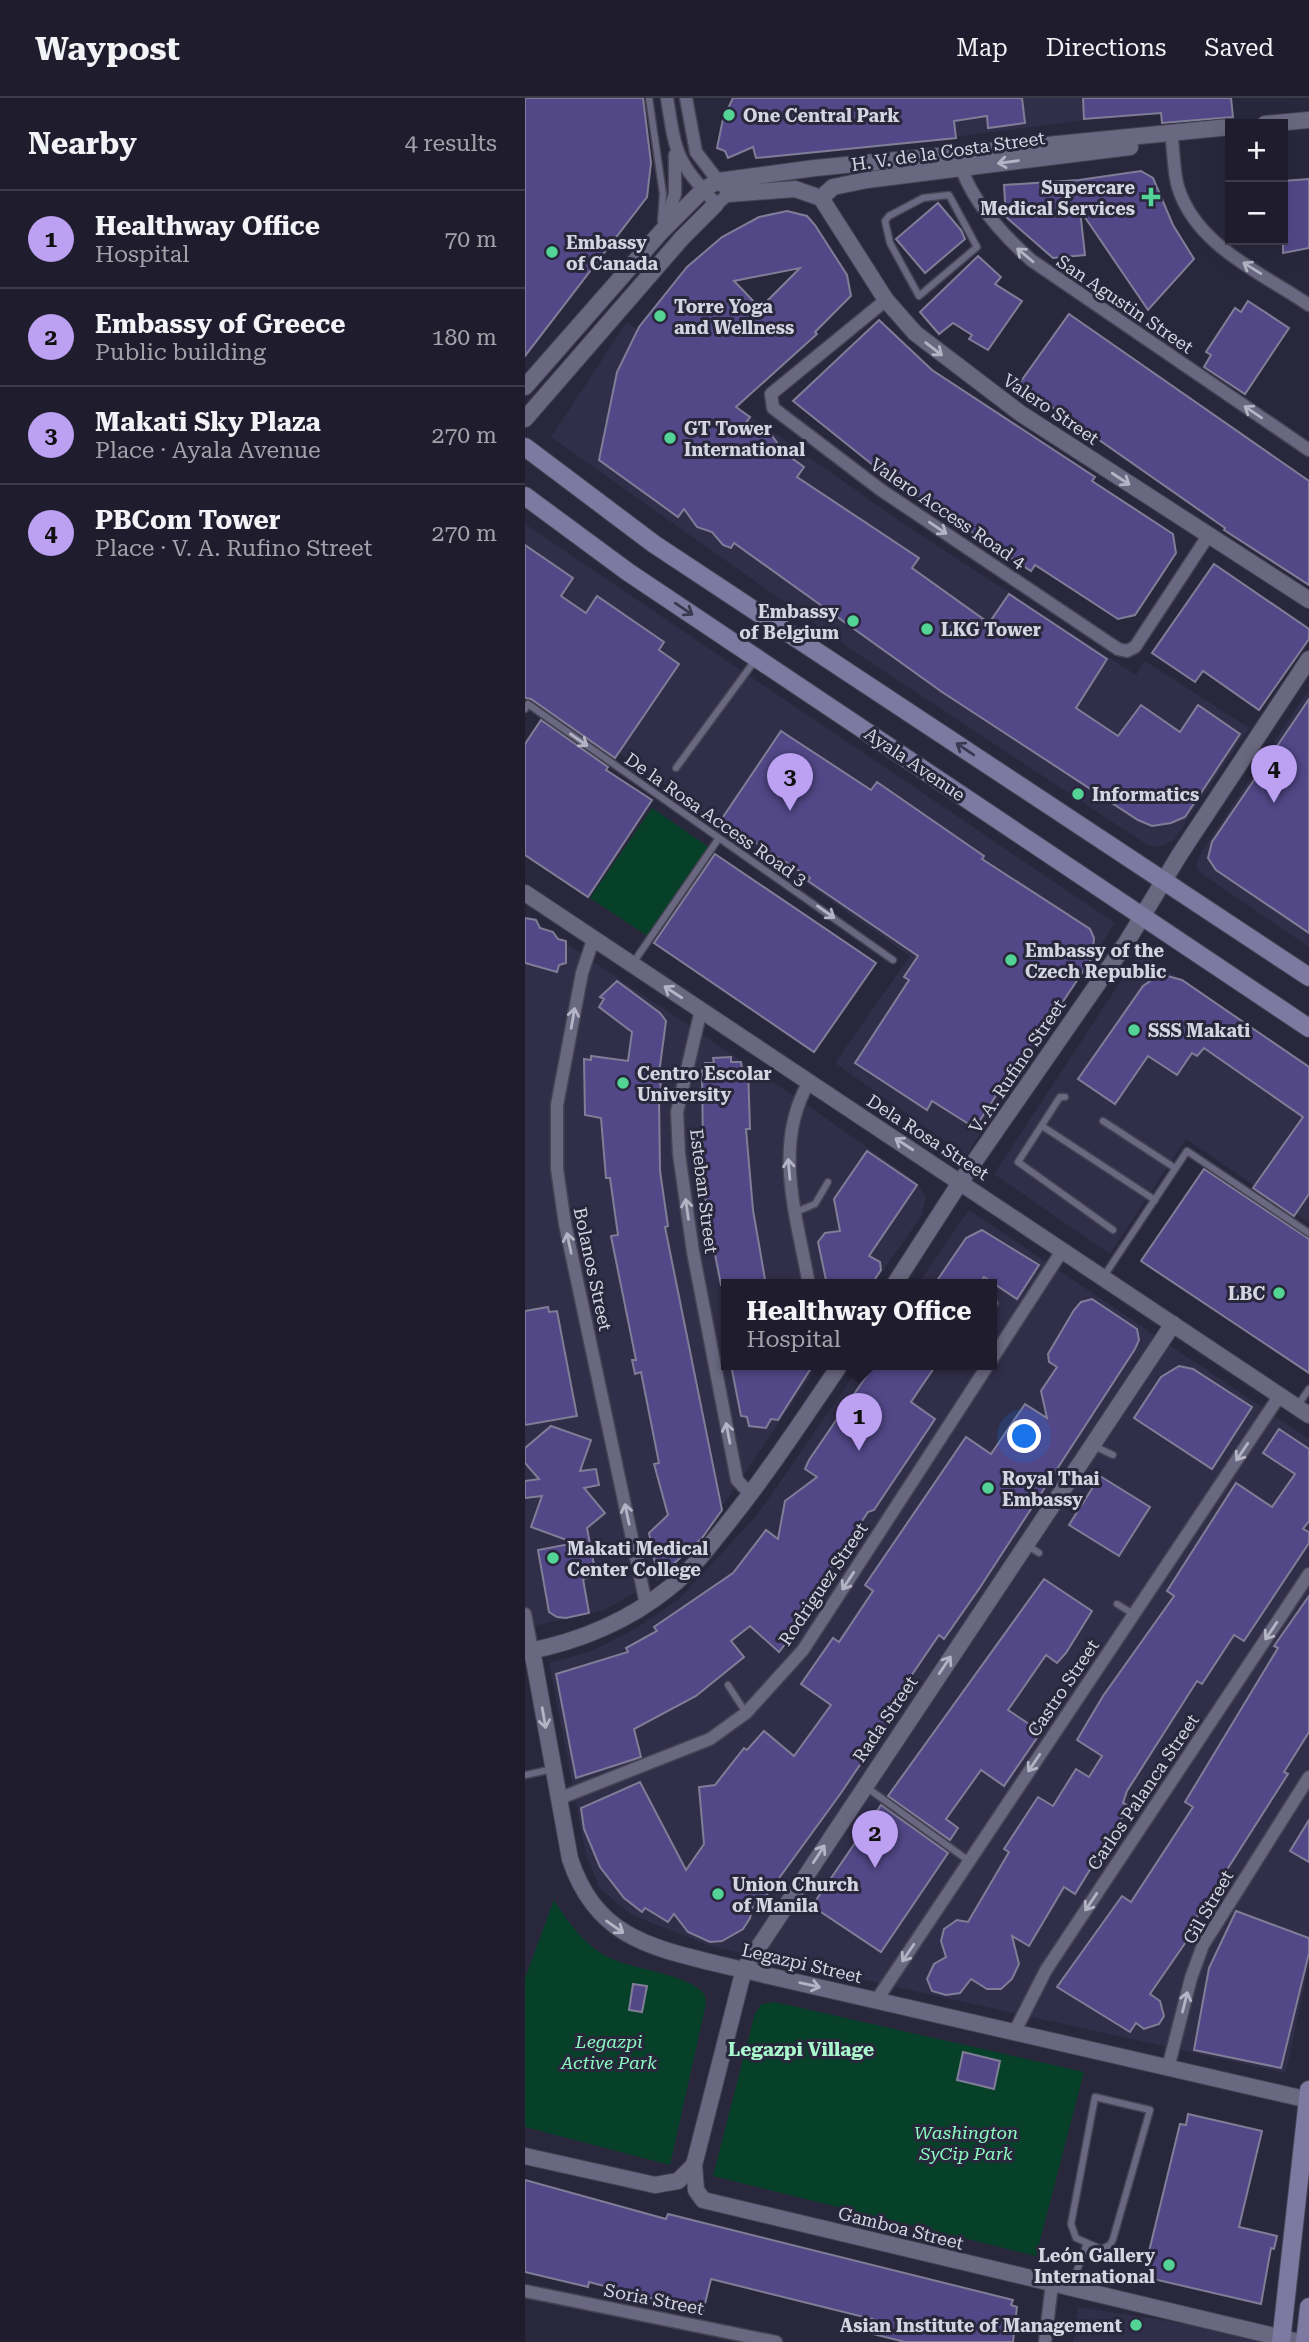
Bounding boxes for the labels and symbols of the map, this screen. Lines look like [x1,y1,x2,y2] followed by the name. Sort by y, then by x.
[743,105,900,126] place label: One Central Park
[721,107,737,123] marker: One Central Park
[850,127,1046,175] street label: H. V. de la Costa Street
[997,155,1019,168] one-way arrow
[980,177,1135,219] place label: Supercare Medical Services
[1141,187,1161,207] marker: Supercare Medical Services
[566,232,659,274] place label: Embassy of Canada
[544,244,560,260] marker: Embassy of Canada
[1017,247,1035,263] one-way arrow
[1053,250,1198,358] street label: San Agustin Street
[1243,260,1262,275] one-way arrow
[674,296,794,338] place label: Torre Yoga and Wellness
[652,308,668,324] marker: Torre Yoga and Wellness
[924,341,943,356] one-way arrow
[999,369,1103,449] street label: Valero Street
[1244,405,1263,419] one-way arrow
[684,418,805,460] place label: GT Tower International
[662,430,678,446] marker: GT Tower International
[866,453,1030,573] street label: Valero Access Road 4
[1110,472,1130,486] one-way arrow
[928,521,947,535] one-way arrow
[739,601,840,643] place label: Embassy of Belgium
[674,603,694,617] one-way arrow
[845,613,861,629] marker: Embassy of Belgium
[941,619,1041,640] place label: LKG Tower
[919,621,935,637] marker: LKG Tower
[861,723,969,805] street label: Ayala Avenue
[569,733,588,747] one-way arrow
[956,742,975,756] one-way arrow
[1251,745,1297,803] pin: 4
[621,748,811,890] street label: De la Rosa Access Road 3
[767,753,813,811] pin: 3
[1092,784,1199,805] place label: Informatics
[1070,786,1086,802] marker: Informatics
[816,905,835,919] one-way arrow
[1025,940,1166,982] place label: Embassy of the Czech Republic
[1003,952,1019,968] marker: Embassy of the Czech Republic
[664,985,683,999] one-way arrow
[964,995,1070,1137] street label: V. A. Rufino Street
[567,1007,581,1030] one-way arrow
[1148,1020,1250,1041] place label: SSS Makati
[1126,1022,1142,1038] marker: SSS Makati
[637,1063,772,1105] place label: Centro Escolar University
[615,1075,631,1091] marker: Centro Escolar University
[863,1090,993,1184] street label: Dela Rosa Street
[686,1127,722,1255] street label: Esteban Street
[895,1136,914,1151] one-way arrow
[783,1158,796,1181] one-way arrow
[680,1198,693,1221] one-way arrow
[570,1205,616,1333] street label: Bolanos Street
[562,1232,576,1255] one-way arrow
[1228,1283,1265,1304] place label: LBC
[1271,1285,1287,1301] marker: LBC
[836,1393,882,1451] pin: 1
[1007,1419,1041,1453] your location
[721,1422,735,1445] one-way arrow
[1235,1442,1249,1461] one-way arrow
[1002,1468,1099,1510] place label: Royal Thai Embassy
[980,1480,996,1496] marker: Royal Thai Embassy
[619,1503,633,1526] one-way arrow
[774,1518,872,1650] street label: Rodriguez Street
[567,1538,708,1580] place label: Makati Medical Center College
[545,1550,561,1566] marker: Makati Medical Center College
[841,1570,855,1590] one-way arrow
[1264,1621,1278,1640] one-way arrow
[1023,1635,1103,1740] street label: Castro Street
[938,1656,952,1675] one-way arrow
[849,1672,922,1766] street label: Rada Street
[538,1706,551,1729] one-way arrow
[1083,1710,1203,1874] street label: Carlos Palanca Street
[1027,1753,1041,1773] one-way arrow
[852,1810,898,1868] pin: 2
[812,1845,826,1865] one-way arrow
[1179,1866,1238,1947] street label: Gil Street
[732,1874,859,1916] place label: Union Church of Manila
[710,1886,726,1902] marker: Union Church of Manila
[1084,1892,1098,1911] one-way arrow
[605,1920,624,1934] one-way arrow
[740,1939,865,1987] street label: Legazpi Street
[901,1942,915,1962] one-way arrow
[798,1979,821,1992] one-way arrow
[1179,1991,1192,2014] one-way arrow
[560,2031,657,2073] park label: Legazpi Active Park
[728,2038,874,2061] district label: Legazpi Village
[914,2122,1018,2164] park label: Washington SyCip Park
[836,2202,966,2254] street label: Gamboa Street
[1034,2245,1155,2287] place label: León Gallery International
[1161,2257,1177,2273] marker: León Gallery International
[602,2279,706,2319] street label: Soria Street
[840,2315,1122,2336] place label: Asian Institute of Management
[1128,2317,1144,2333] marker: Asian Institute of Management

